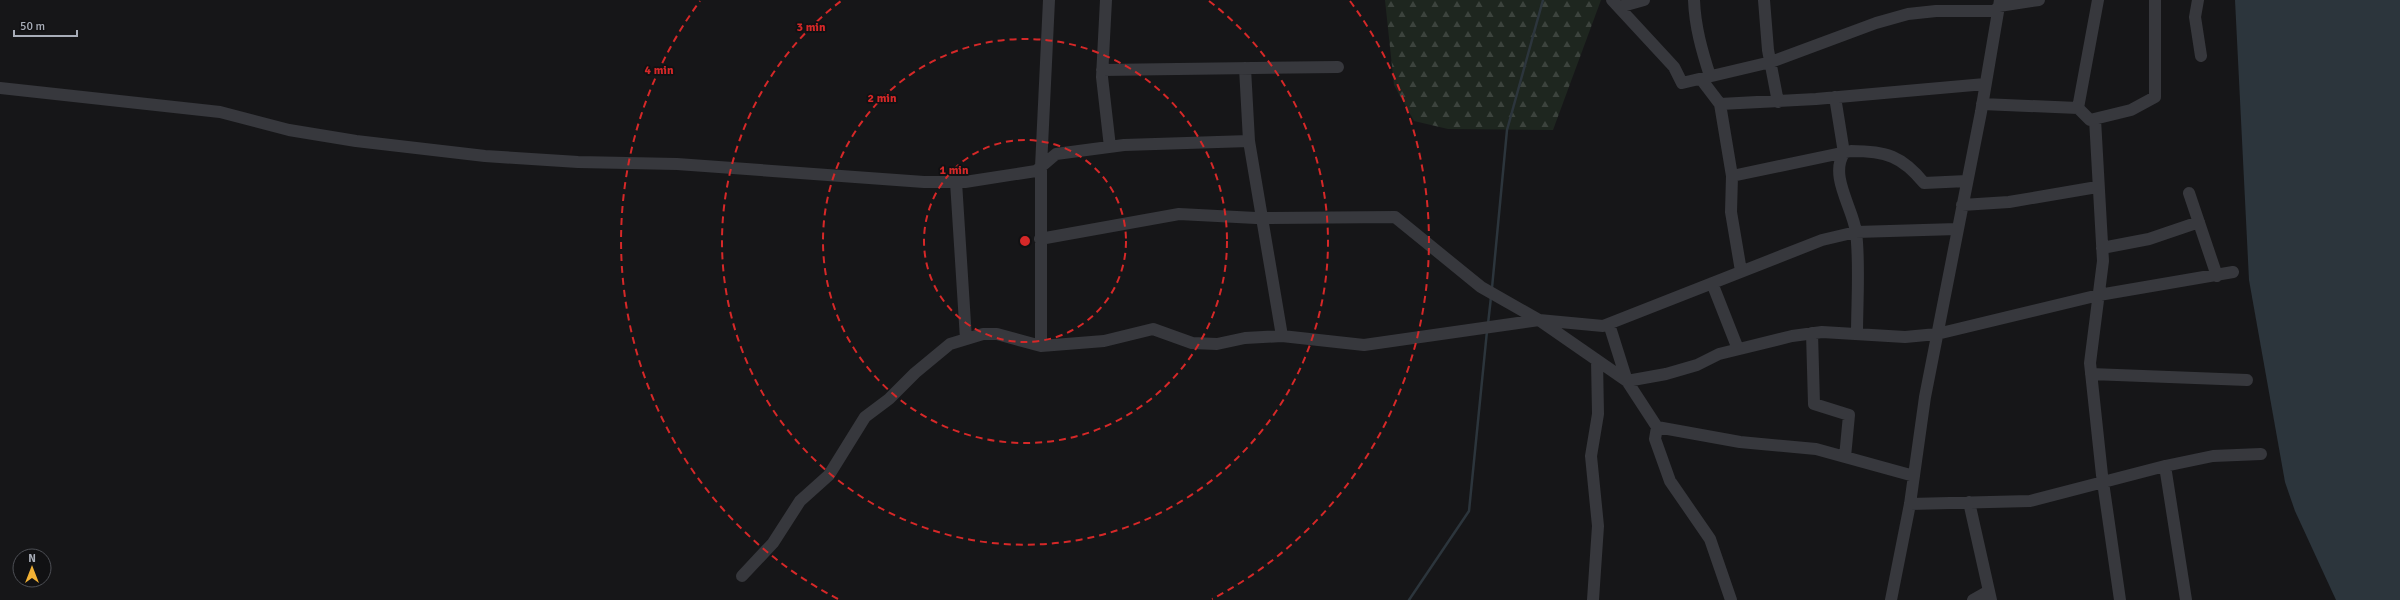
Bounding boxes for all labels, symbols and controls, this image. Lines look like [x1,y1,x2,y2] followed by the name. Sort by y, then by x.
[14,12,77,38] scale bar
[20,19,45,34] text: 50 m
[797,20,826,35] text: 3 min
[645,63,674,78] text: 4 min
[868,91,897,106] text: 2 min
[940,163,969,178] text: 1 min
[1018,234,1032,248] centre of rings
[12,548,52,588] north arrow
[28,552,36,565] text: N

